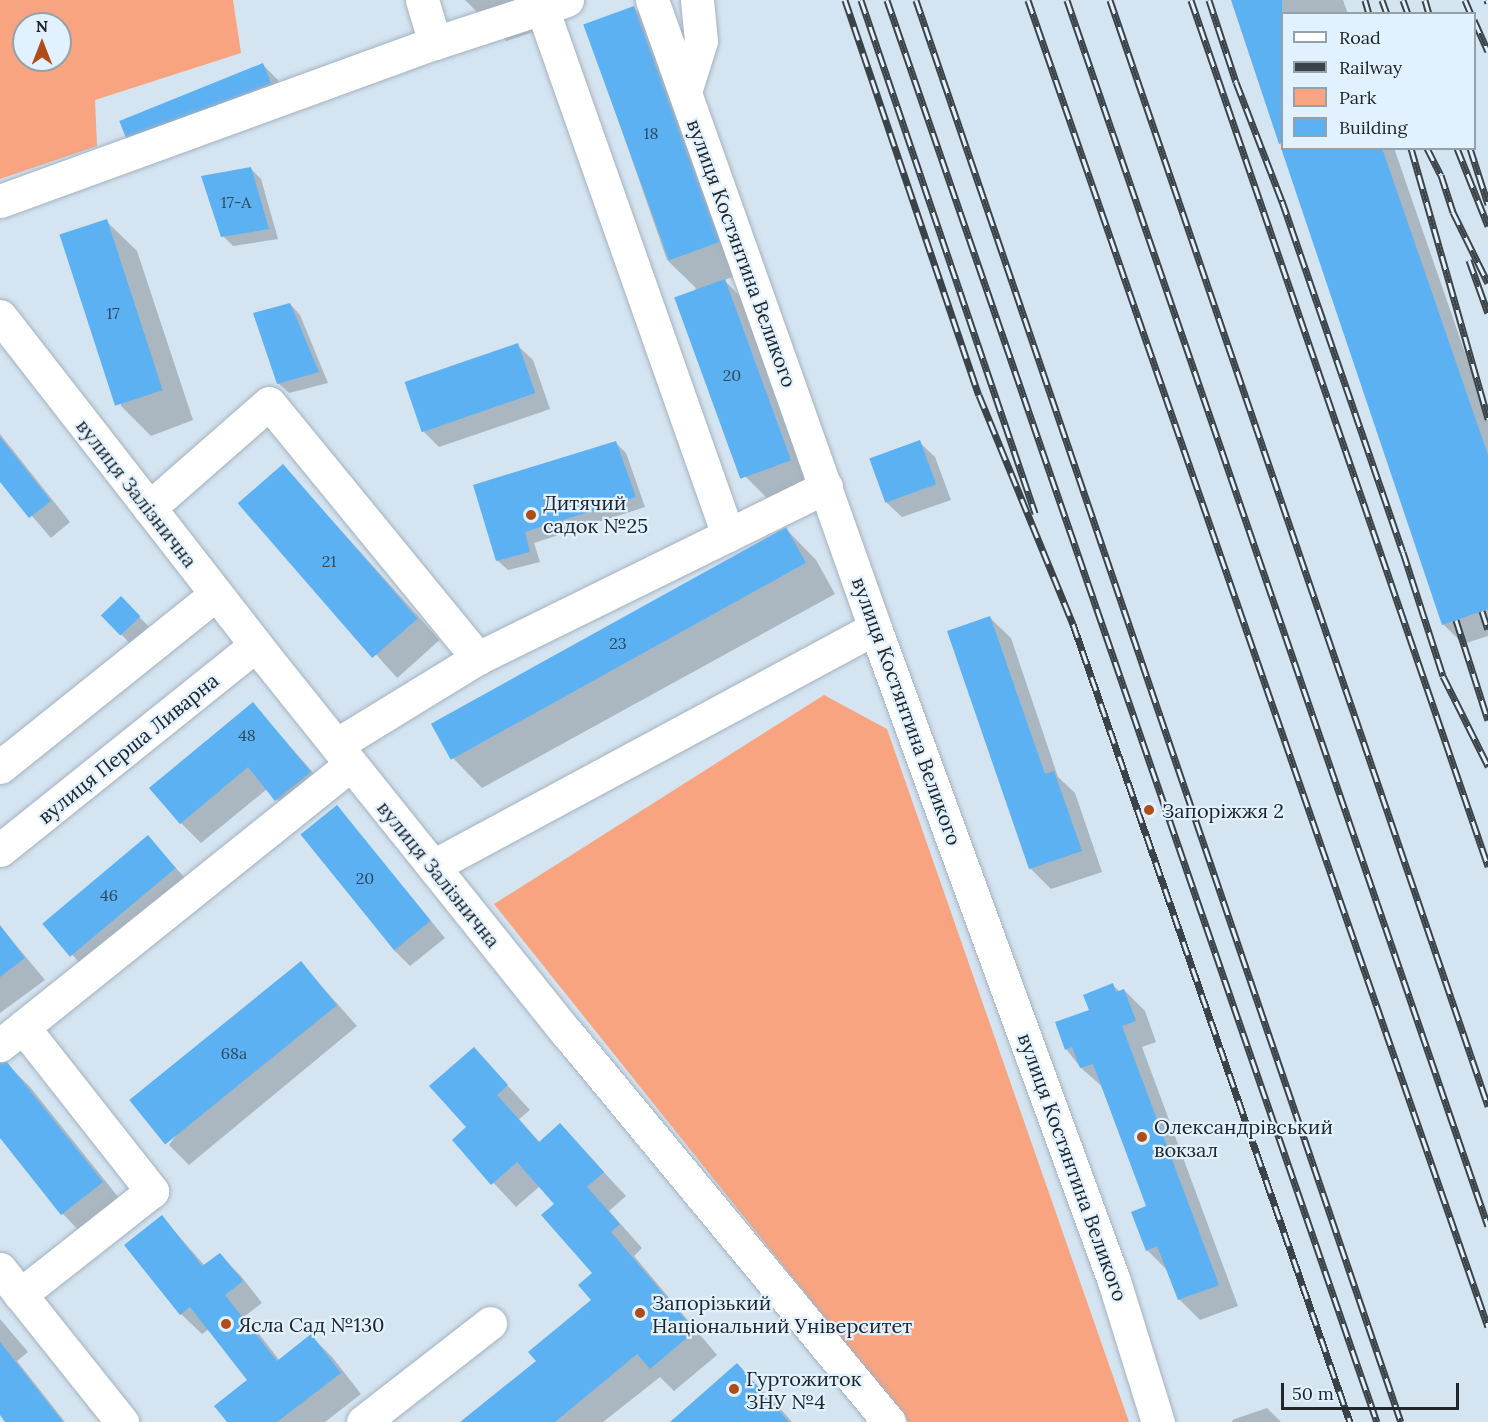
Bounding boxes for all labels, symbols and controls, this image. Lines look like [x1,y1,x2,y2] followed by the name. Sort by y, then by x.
[12,12,72,72] north arrow
[1281,12,1476,150] legend
[36,16,48,36] text: N
[1339,26,1381,49] text: Road
[1339,56,1402,79] text: Railway
[1339,86,1376,109] text: Park
[682,116,802,390] street label: вулиця Костянтина Великого
[1339,116,1407,139] text: Building
[644,123,658,143] house number: 18
[221,192,251,212] house number: 17-А
[106,303,120,323] house number: 17
[723,365,741,385] house number: 20
[72,414,202,572] street label: вулиця Залізнична
[543,491,648,538] place label: Дитячий садок №25
[524,508,538,522] marker: Дитячий садок №25
[322,551,336,571] house number: 21
[847,574,967,848] street label: вулиця Костянтина Великого
[609,633,627,653] house number: 23
[33,668,223,828] street label: вулиця Перша Ливарна
[238,725,256,745] house number: 48
[372,796,506,952] street label: вулиця Залізнична
[1162,798,1284,822] place label: Запоріжжя 2
[1140,801,1158,819] marker: Запоріжжя 2
[356,868,374,888] house number: 20
[100,885,118,905] house number: 46
[1013,1030,1133,1304] street label: вулиця Костянтина Великого
[221,1043,247,1063] house number: 68а
[1154,1114,1333,1161] place label: Олександрівський вокзал
[1135,1130,1149,1144] marker: Олександрівський вокзал
[652,1290,912,1337] place label: Запорізький Національний Університет
[633,1306,647,1320] marker: Запорізький Національний Університет
[238,1312,384,1336] place label: Ясла Сад №130
[219,1317,233,1331] marker: Ясла Сад №130
[746,1366,861,1413] place label: Гуртожиток ЗНУ №4
[1284,1371,1462,1409] scale bar
[727,1382,741,1396] marker: Гуртожиток ЗНУ №4
[1292,1382,1334,1405] text: 50 m

